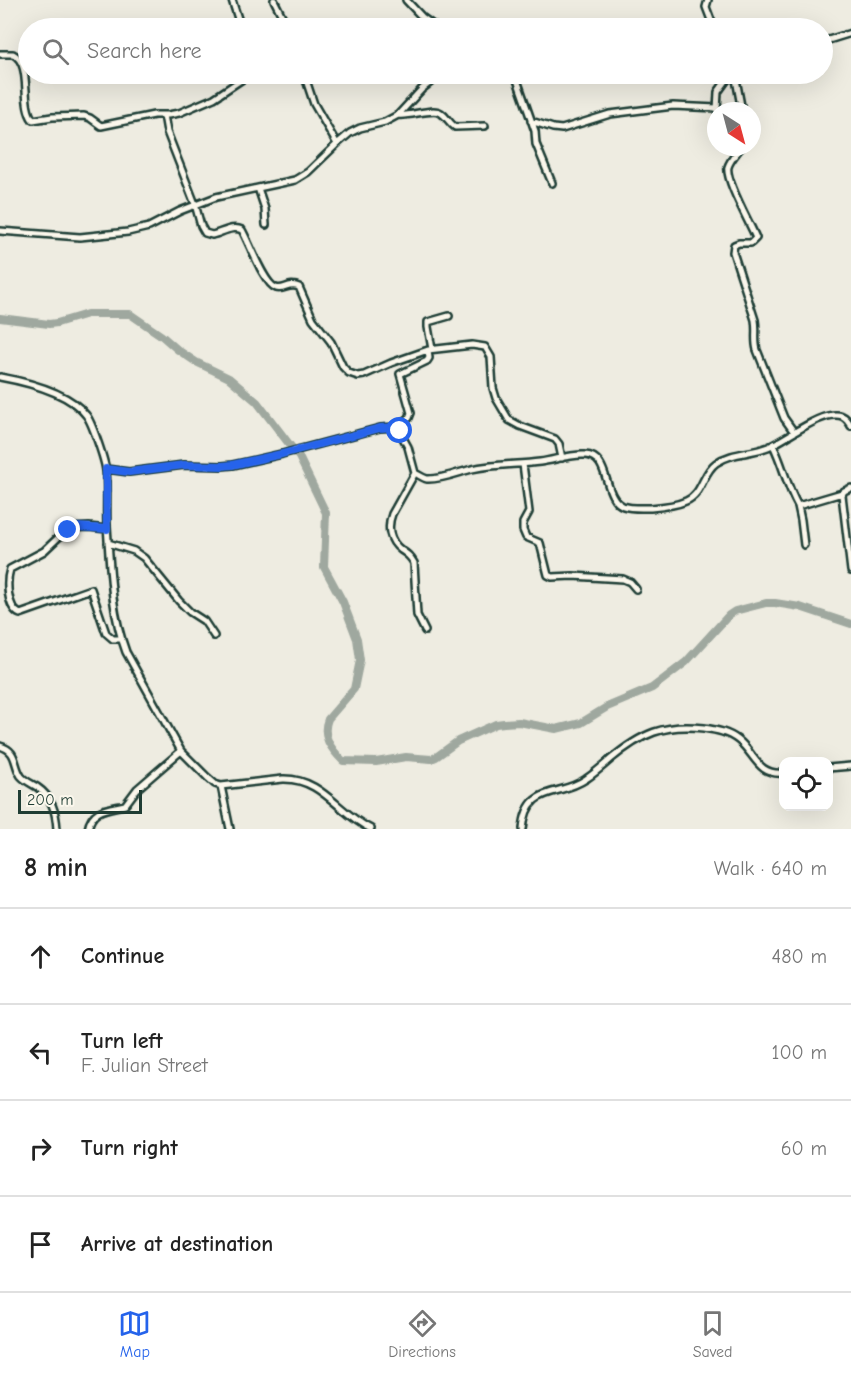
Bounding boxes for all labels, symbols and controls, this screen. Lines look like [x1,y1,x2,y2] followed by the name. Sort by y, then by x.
[18,18,833,84] search box
[39,35,72,68] icon: search
[87,38,202,64] text: Search here
[707,102,761,156] north arrow
[386,417,412,443] route start
[54,516,80,542] route end
[779,757,833,811] map controls
[779,757,833,811] button: locate
[18,787,142,814] scale bar
[27,791,73,809] text: 200 m
[24,853,88,883] text: 8 min
[714,857,827,880] text: Walk · 640 m
[24,940,57,973] icon: ahead
[81,943,164,969] text: Continue
[772,945,827,968] text: 480 m
[81,1028,163,1054] text: Turn left
[24,1036,57,1069] icon: left
[772,1041,827,1064] text: 100 m
[81,1054,208,1077] text: F. Julian Street
[24,1132,57,1165] icon: right
[81,1135,178,1161] text: Turn right
[781,1137,827,1160] text: 60 m
[24,1228,57,1261] icon: arrive
[81,1231,273,1257] text: Arrive at destination
[118,1307,151,1361] tab: Map
[388,1307,456,1361] tab: Directions
[693,1307,733,1361] tab: Saved

